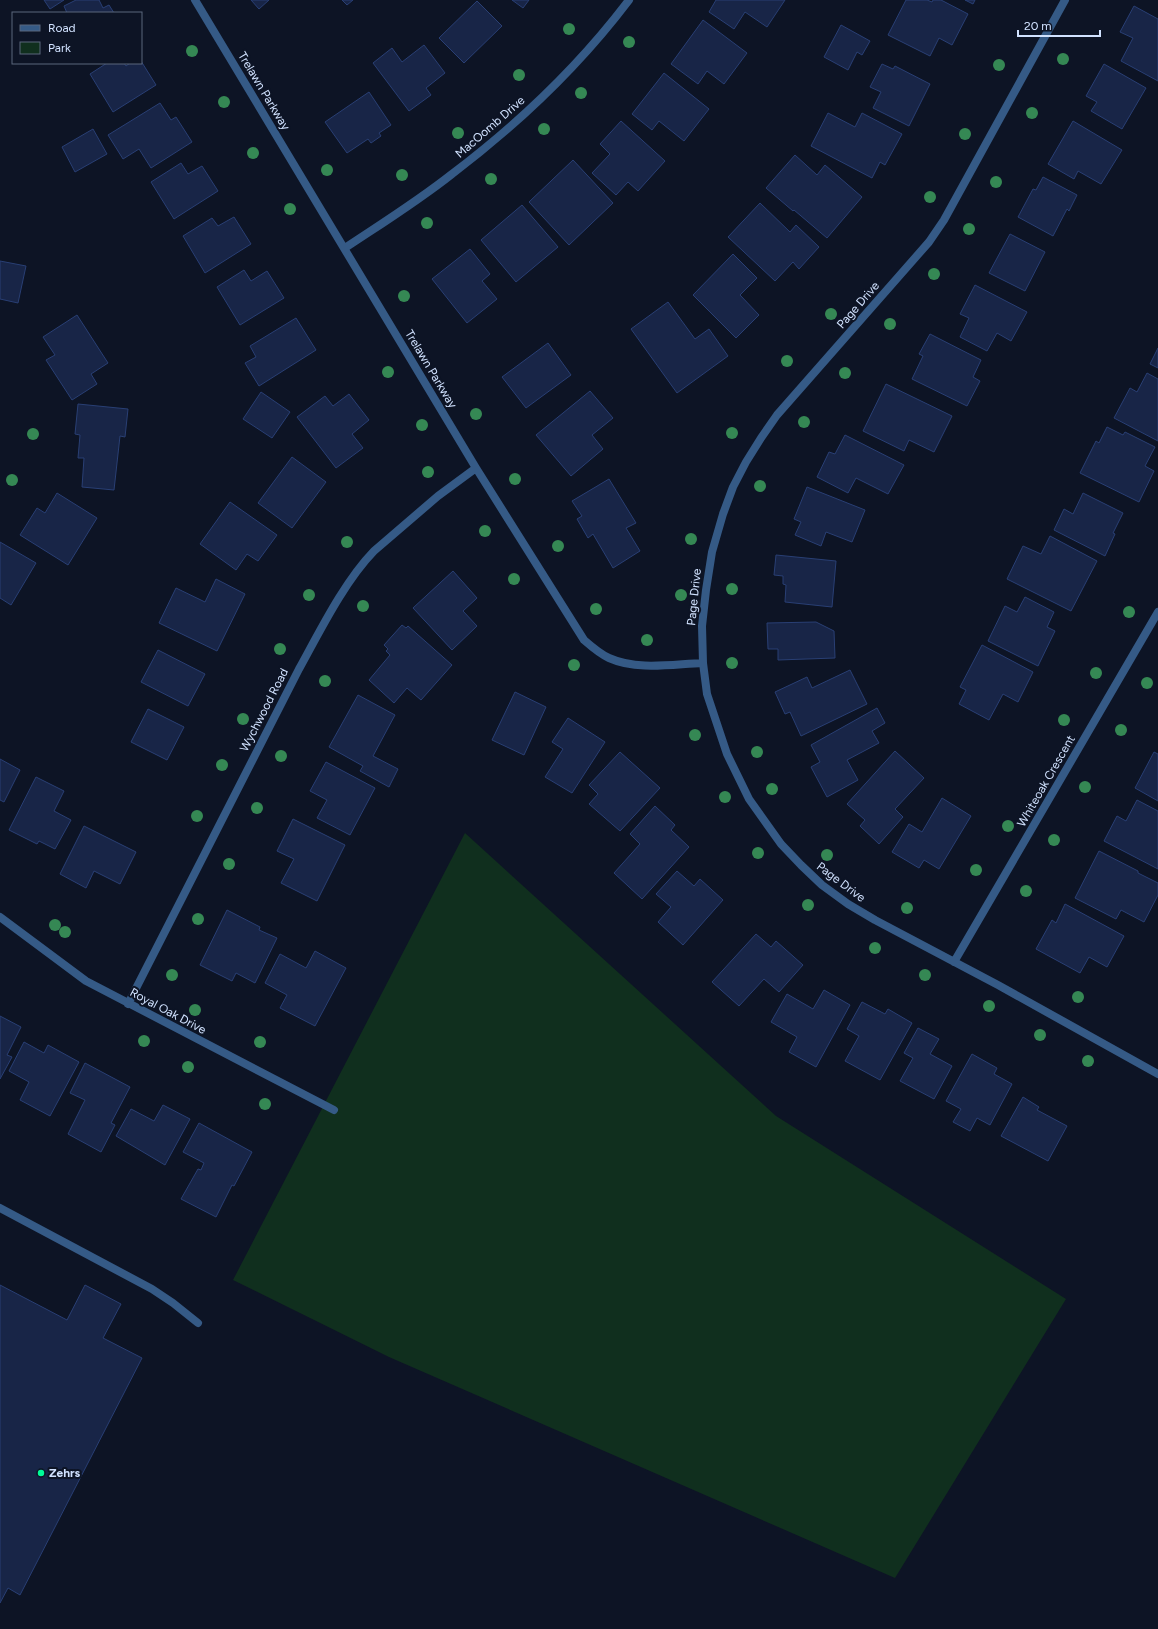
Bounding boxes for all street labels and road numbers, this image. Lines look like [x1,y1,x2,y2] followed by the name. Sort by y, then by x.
[235,49,293,133] street label: Trelawn Parkway
[453,93,528,161] street label: MacOomb Drive
[834,278,882,331] street label: Page Drive
[402,327,460,411] street label: Trelawn Parkway
[684,567,704,626] street label: Page Drive
[237,666,291,754] street label: Wychwood Road
[1014,732,1078,829] street label: Whiteoak Crescent
[814,859,868,905] street label: Page Drive
[128,985,209,1037] street label: Royal Oak Drive

